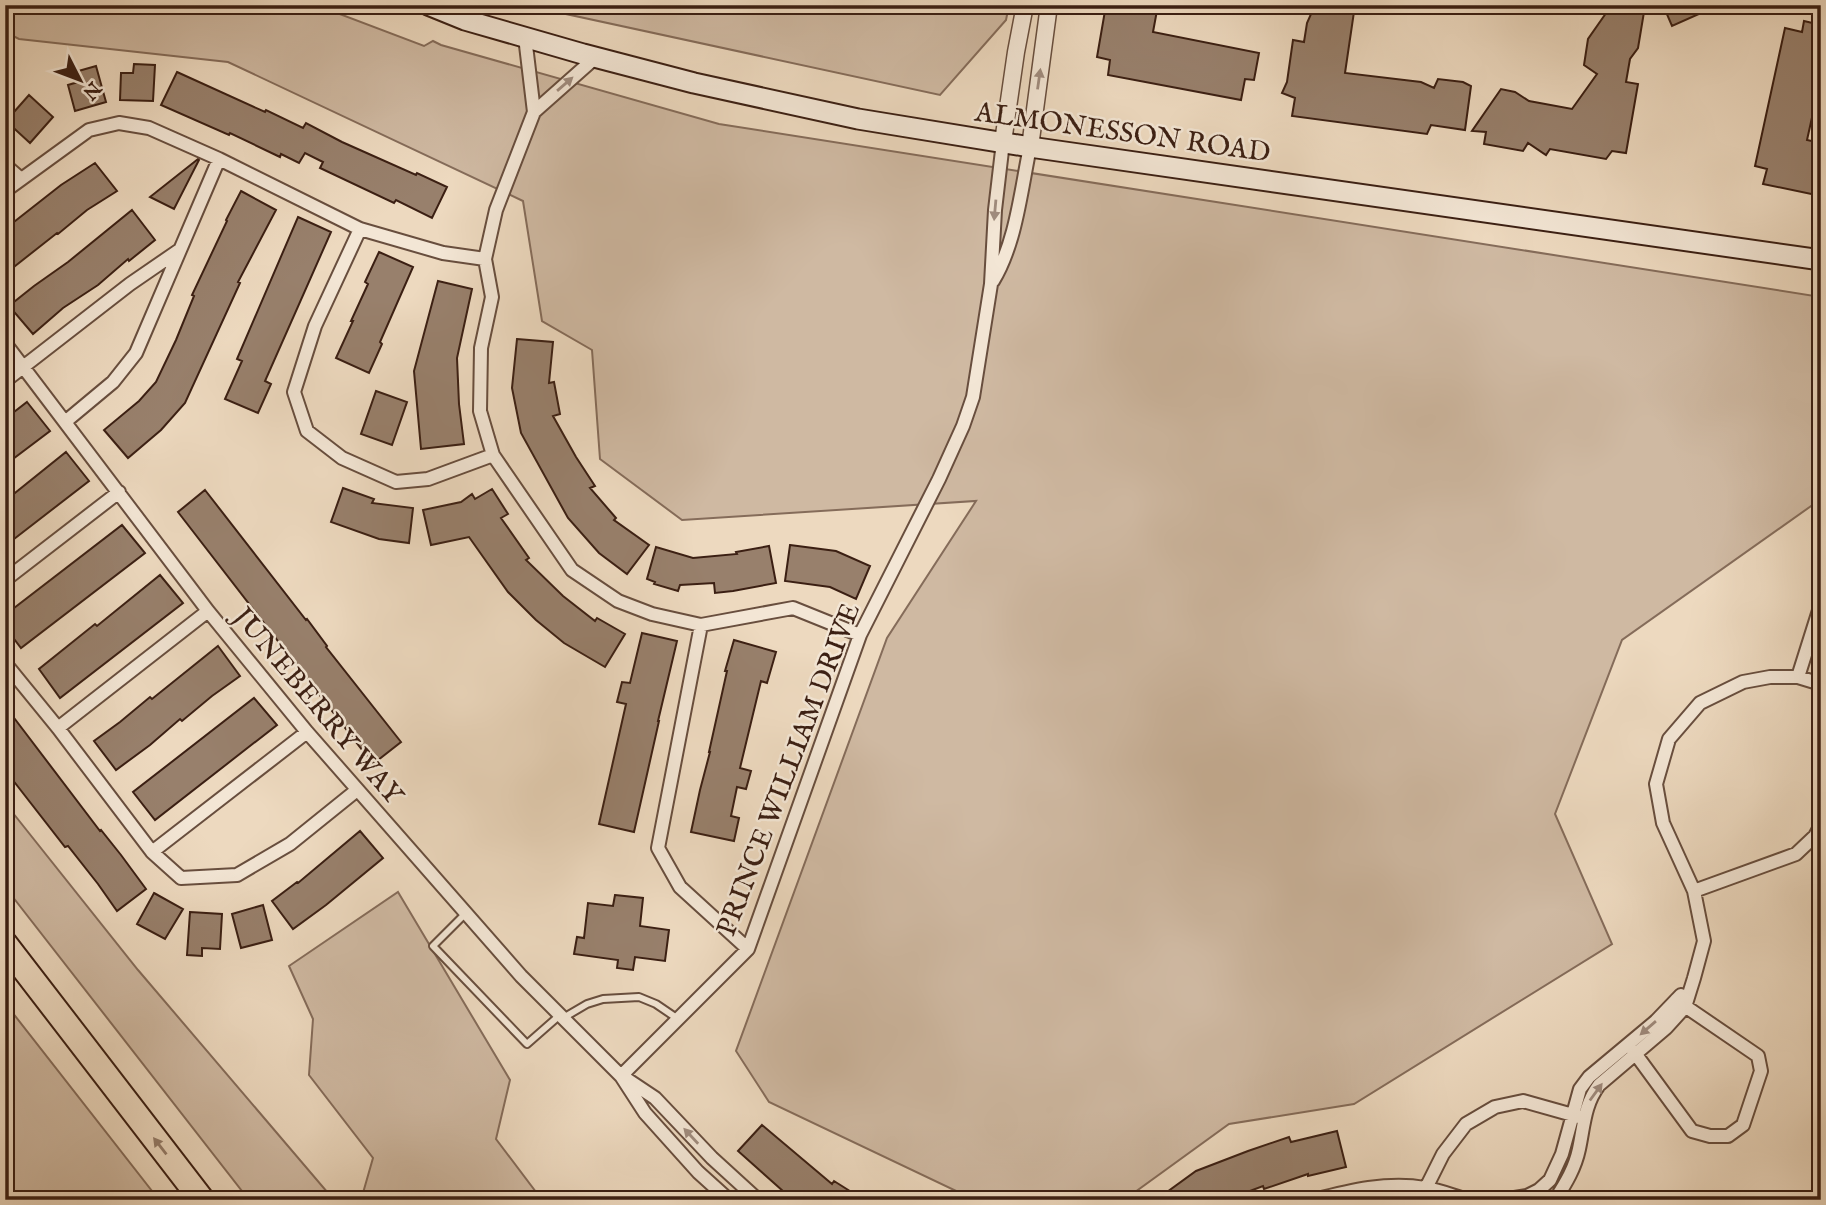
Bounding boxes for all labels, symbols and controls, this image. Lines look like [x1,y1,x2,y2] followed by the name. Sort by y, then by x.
[46,46,116,116] north arrow
[1034,68,1045,90] one-way arrow
[76,75,106,105] text: N
[556,76,574,92] one-way arrow
[972,95,1273,172] street label: ALMONESSON ROAD
[989,199,1000,221] one-way arrow
[710,598,869,941] street label: PRINCE WILLIAM DRIVE
[222,599,411,814] street label: JUNEBERRY WAY
[1640,1020,1657,1035] one-way arrow
[1589,1083,1603,1101] one-way arrow
[683,1127,699,1145] one-way arrow
[153,1136,167,1155] one-way arrow

